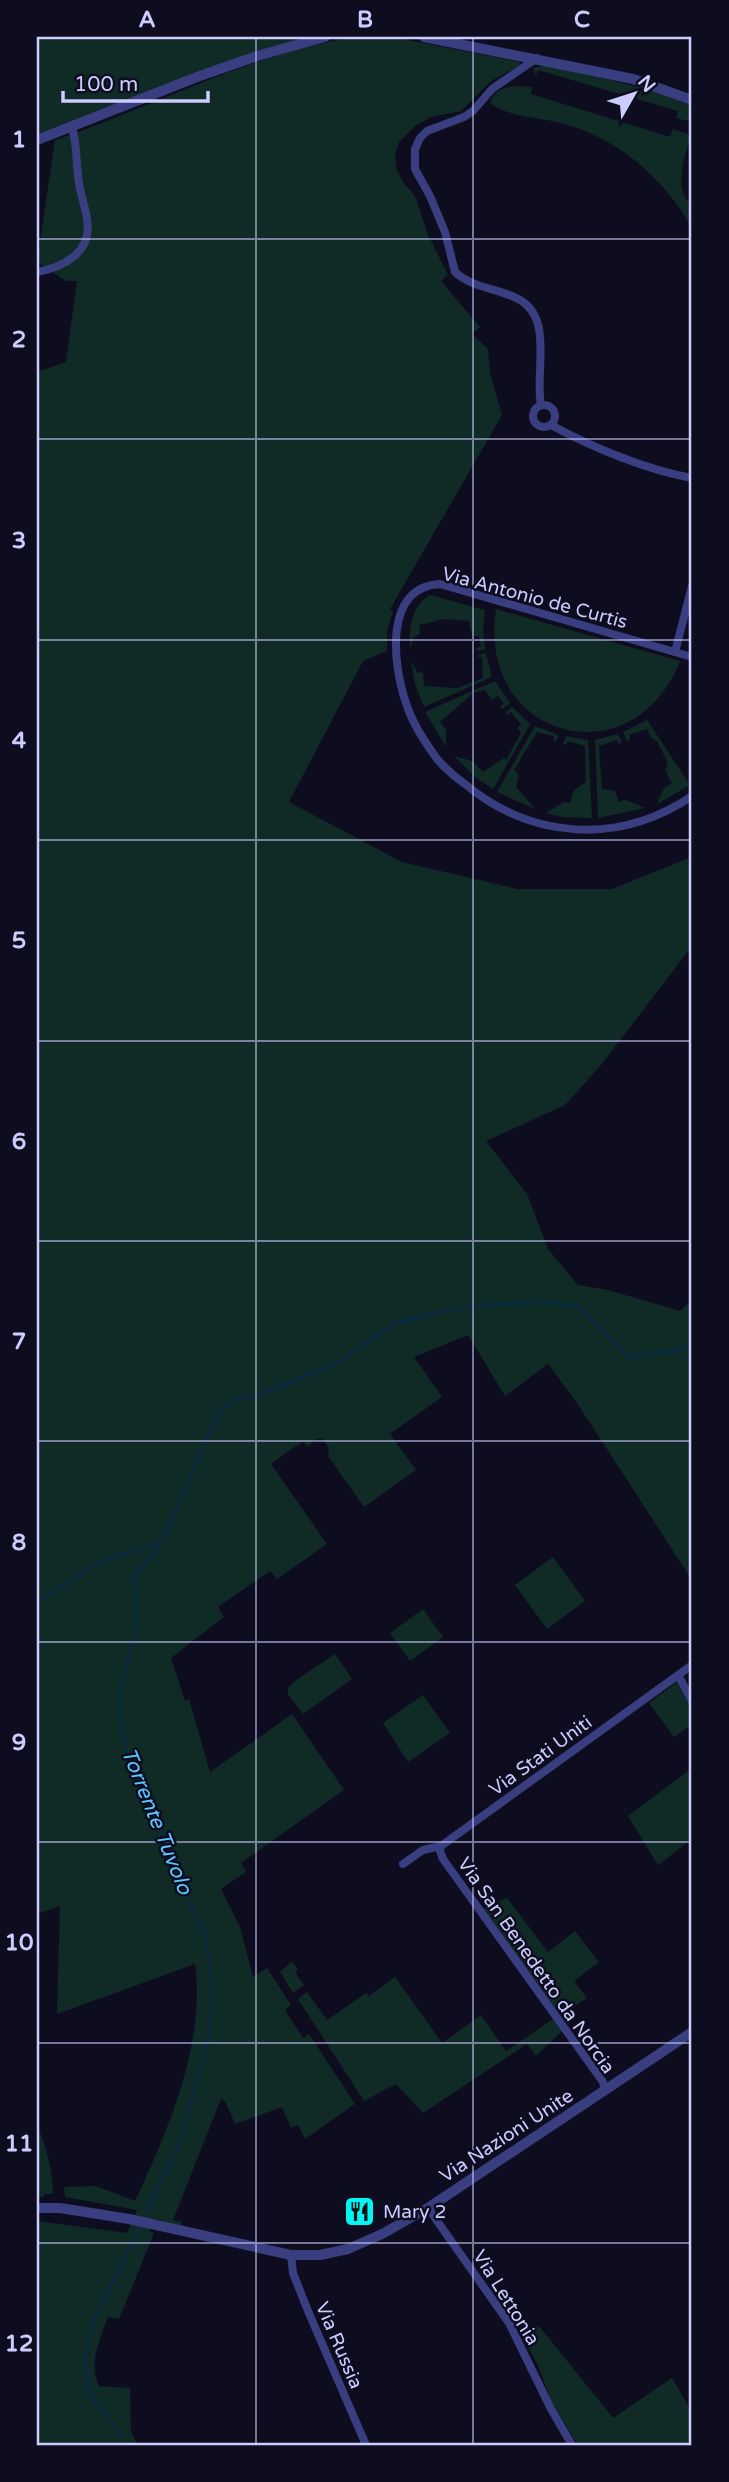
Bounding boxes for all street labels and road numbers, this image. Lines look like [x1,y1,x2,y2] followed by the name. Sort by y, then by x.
[440,563,630,633] street label: Via Antonio de Curtis
[485,1711,596,1800] street label: Via Stati Uniti
[453,1853,619,2078] street label: Via San Benedetto da Norcia
[436,2085,577,2187] street label: Via Nazioni Unite
[468,2246,544,2349] street label: Via Lettonia
[311,2299,367,2392] street label: Via Russia

